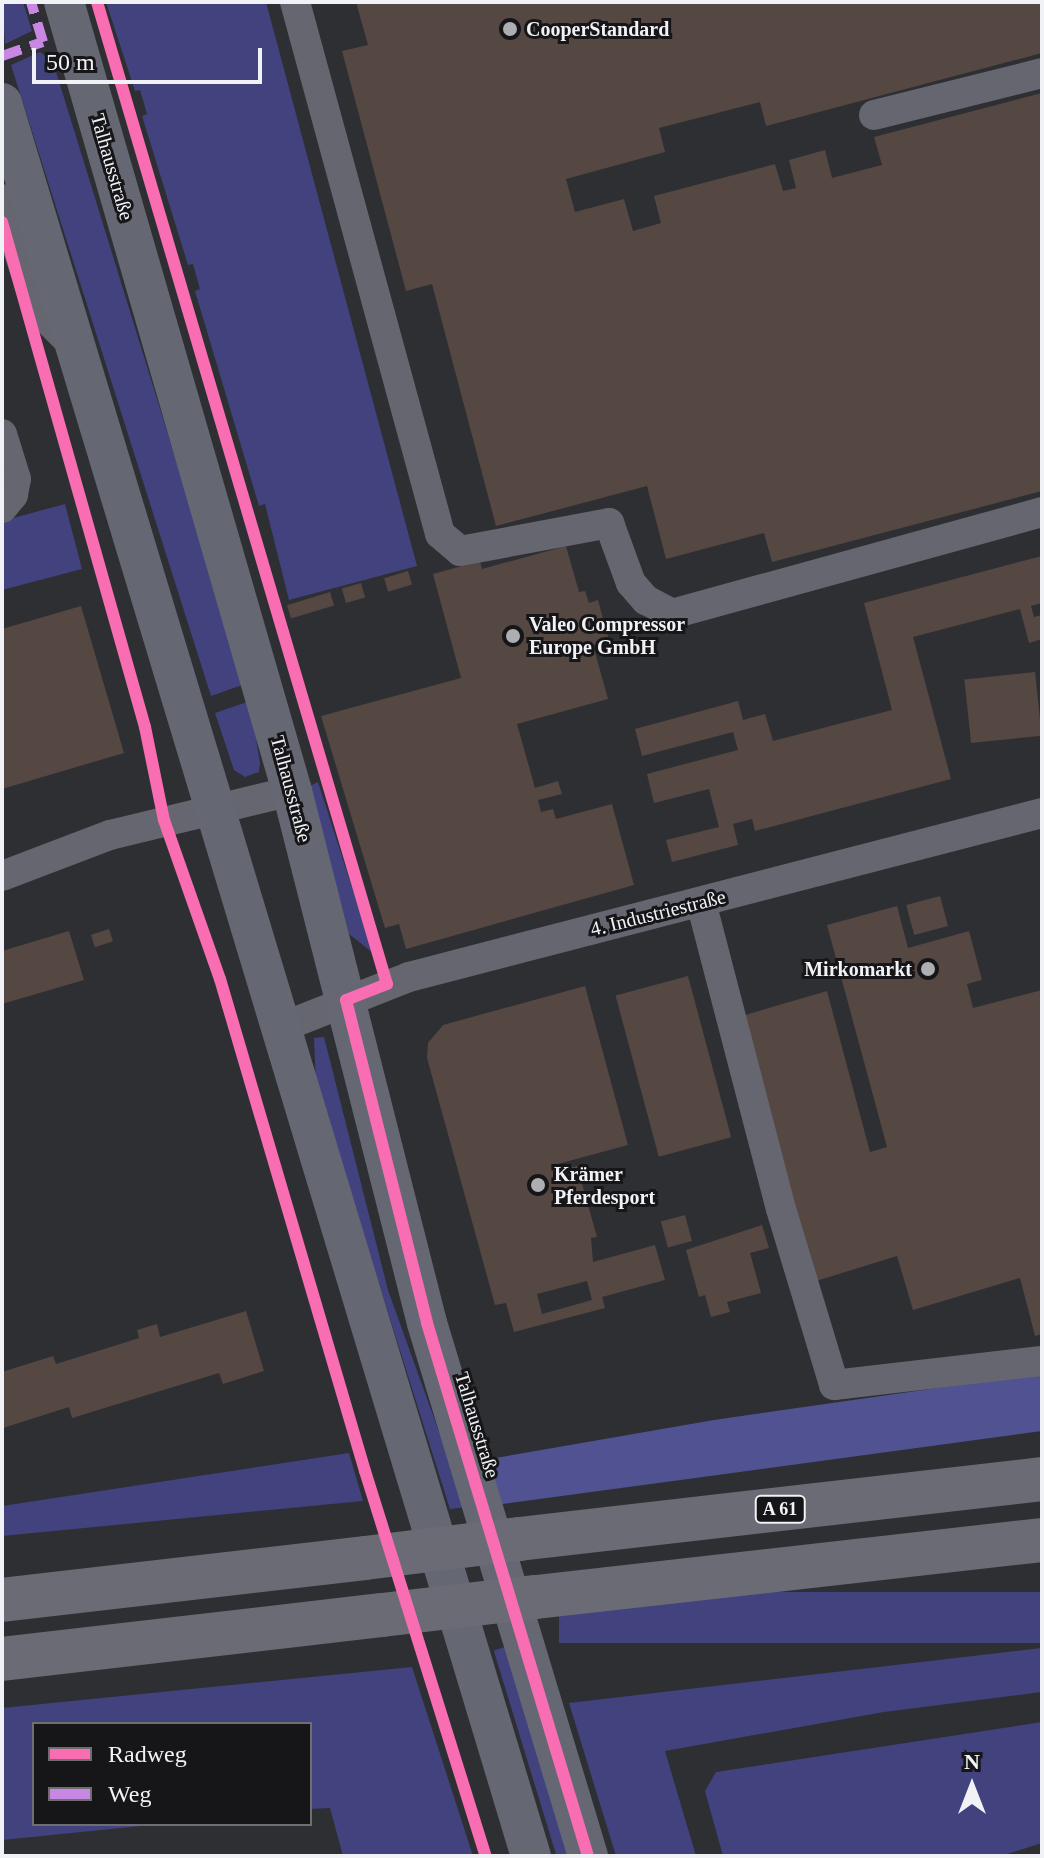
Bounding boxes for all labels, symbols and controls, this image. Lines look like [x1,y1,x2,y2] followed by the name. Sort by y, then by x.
[526,17,669,41] place label: CooperStandard
[501,20,519,38] marker: CooperStandard
[36,32,266,82] scale bar
[46,49,95,75] text: 50 m
[85,111,139,223] street label: Talhausstraße
[529,612,685,659] place label: Valeo Compressor Europe GmbH
[504,627,522,645] marker: Valeo Compressor Europe GmbH
[265,733,317,845] street label: Talhausstraße
[588,885,728,941] street label: 4. Industriestraße
[804,957,912,981] place label: Mirkomarkt
[919,960,937,978] marker: Mirkomarkt
[554,1162,655,1209] place label: Krämer Pferdesport
[529,1176,547,1194] marker: Krämer Pferdesport
[449,1369,505,1481] street label: Talhausstraße
[754,1495,806,1523] road number: A 61
[32,1722,312,1826] legend
[108,1741,187,1767] text: Radweg
[932,1746,1012,1826] north arrow
[964,1749,980,1774] text: N
[108,1781,151,1807] text: Weg

